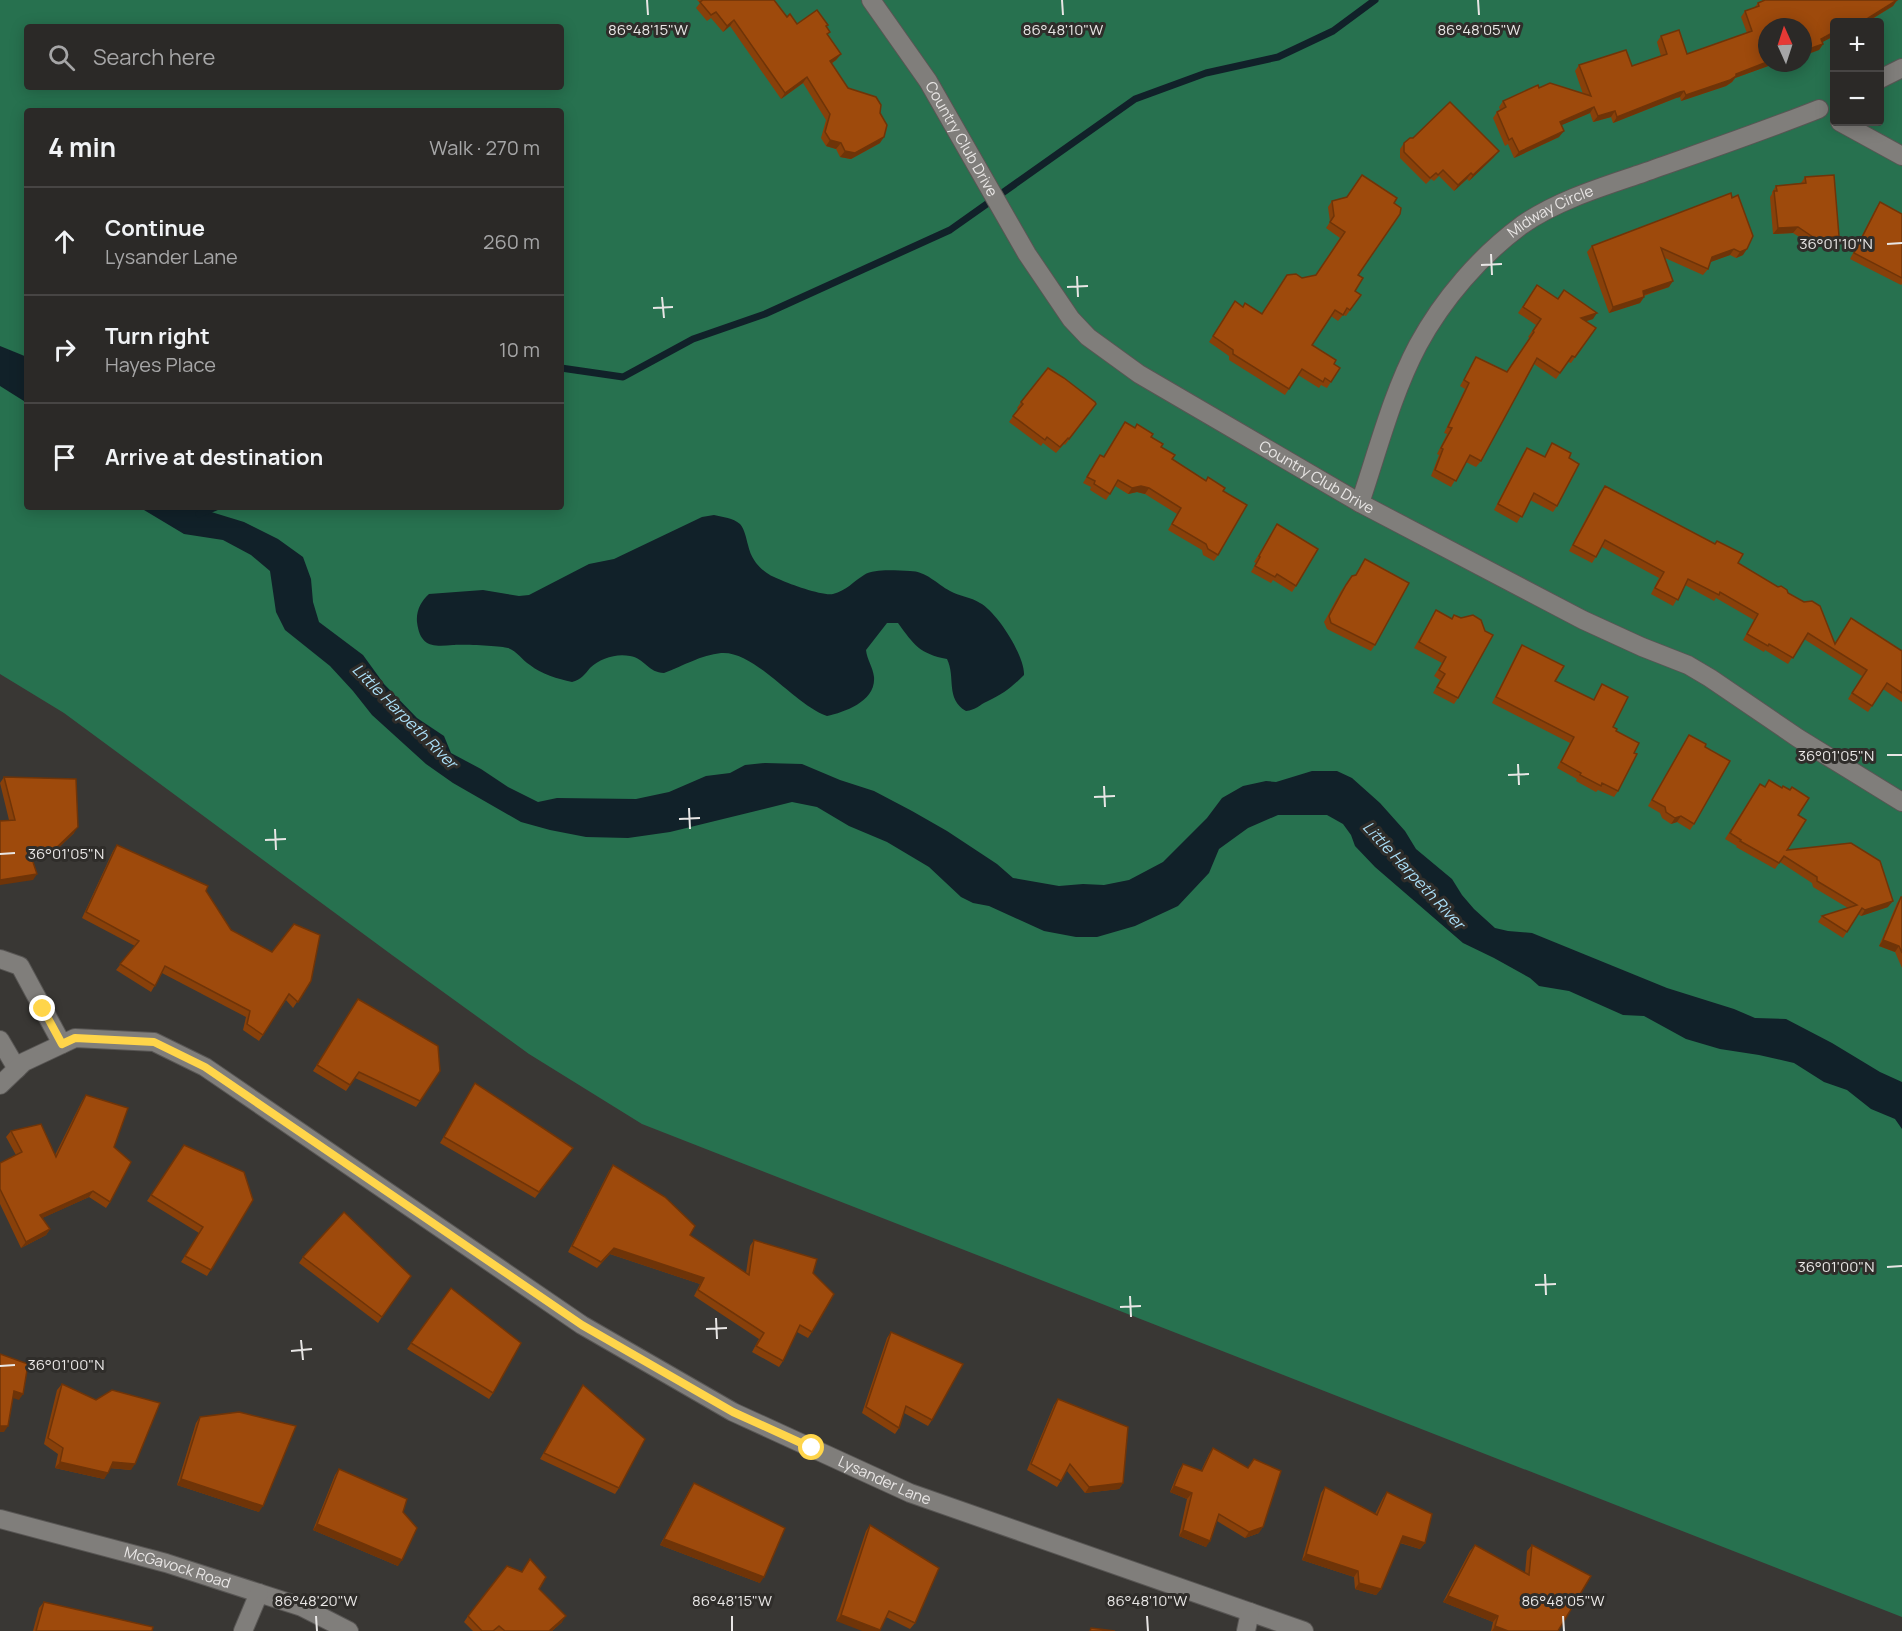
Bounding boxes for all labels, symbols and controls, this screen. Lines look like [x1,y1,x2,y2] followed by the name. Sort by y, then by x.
[1758,18,1812,72] north arrow
[1830,18,1884,126] map controls
[1830,18,1884,72] button: +
[608,19,688,40] text: 86°48'15"W
[1023,19,1103,40] text: 86°48'10"W
[1437,19,1521,40] text: 86°48'05"W
[24,24,564,90] search box
[45,41,78,74] icon: search
[93,42,215,72] text: Search here
[1830,72,1884,126] button: −
[920,77,1003,201] street label: Country Club Drive
[48,129,116,165] text: 4 min
[429,134,540,161] text: Walk · 270 m
[1503,180,1596,243] street label: Midway Circle
[105,213,205,243] text: Continue
[48,225,81,258] icon: ahead
[483,228,540,255] text: 260 m
[1799,233,1873,254] text: 36°01'10"N
[105,243,238,270] text: Lysander Lane
[105,321,210,351] text: Turn right
[48,333,81,366] icon: right
[499,336,540,363] text: 10 m
[105,351,216,378] text: Hayes Place
[1255,435,1378,519] street label: Country Club Drive
[48,441,81,474] icon: arrive
[105,442,323,472] text: Arrive at destination
[348,659,464,775] water label: Little Harpeth River
[1798,745,1874,766] text: 36°01'05"N
[1358,816,1471,935] water label: Little Harpeth River
[28,843,104,864] text: 36°01'05"N
[29,995,55,1021] route end
[1797,1256,1875,1277] text: 36°01'00"N
[27,1354,105,1375] text: 36°01'00"N
[798,1434,824,1460] route start
[835,1450,934,1510] street label: Lysander Lane
[122,1541,233,1593] street label: McGavock Road
[274,1590,358,1611] text: 86°48'20"W
[692,1590,772,1611] text: 86°48'15"W
[1107,1590,1187,1611] text: 86°48'10"W
[1521,1590,1605,1611] text: 86°48'05"W

